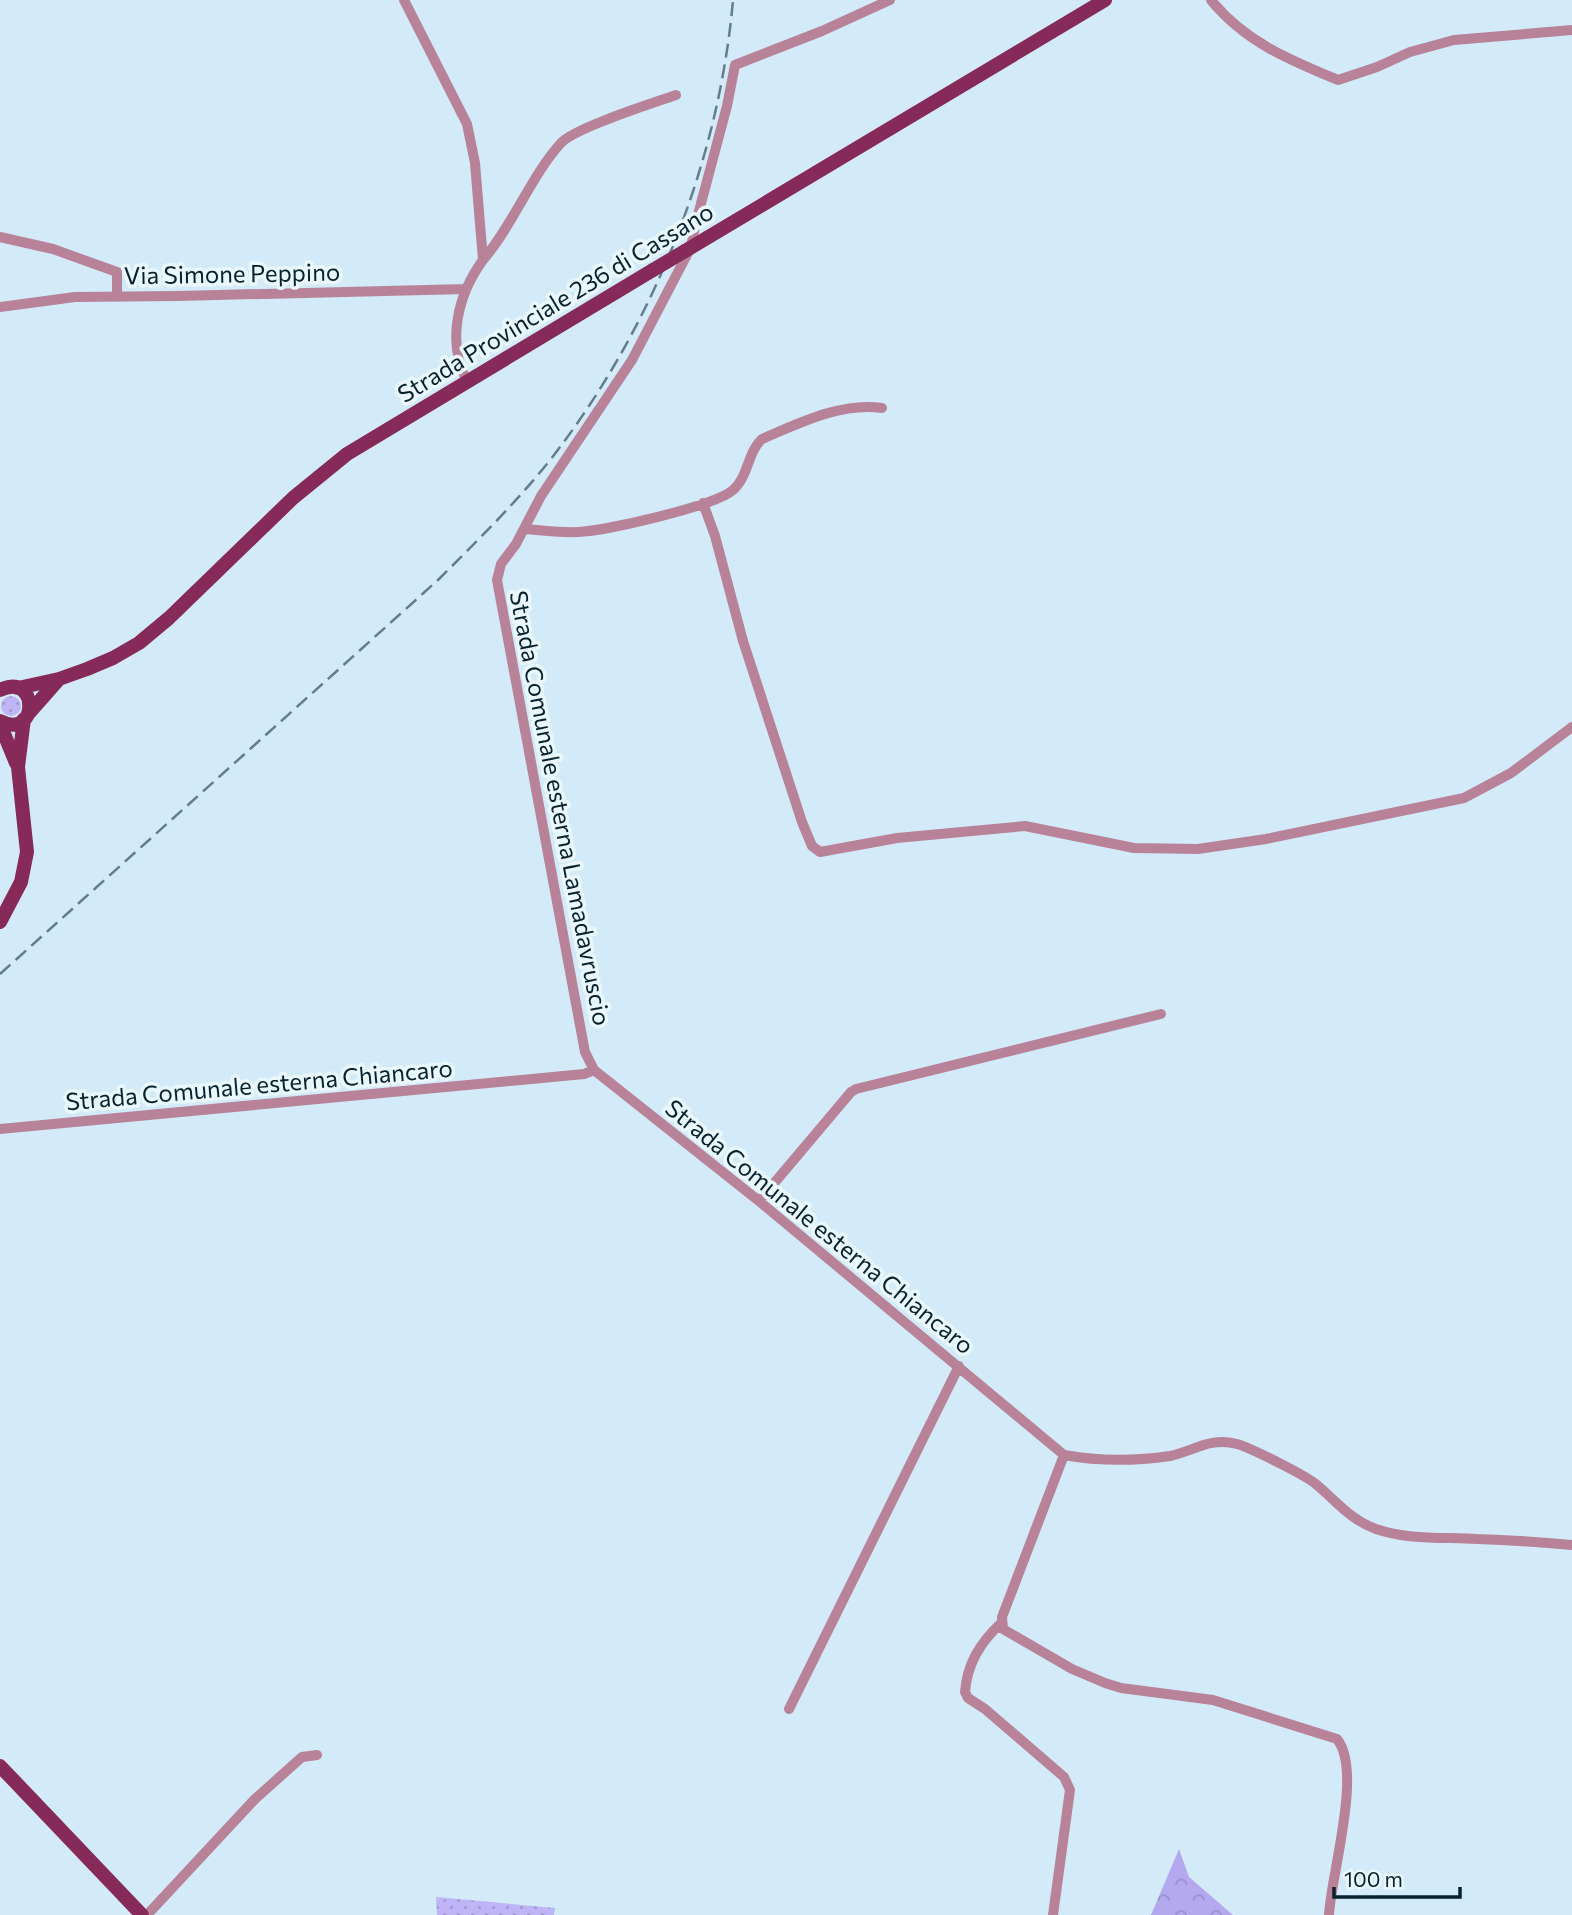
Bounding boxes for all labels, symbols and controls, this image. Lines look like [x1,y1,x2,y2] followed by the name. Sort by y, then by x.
[392,196,718,408] street label: Strada Provinciale 236 di Cassano
[124,257,340,289] street label: Via Simone Peppino
[505,588,617,1028] street label: Strada Comunale esterna Lamadavruscio
[64,1053,454,1115] street label: Strada Comunale esterna Chiancaro
[660,1093,980,1359] street label: Strada Comunale esterna Chiancaro
[1334,1856,1460,1900] scale bar
[1344,1866,1403,1891] text: 100 m

